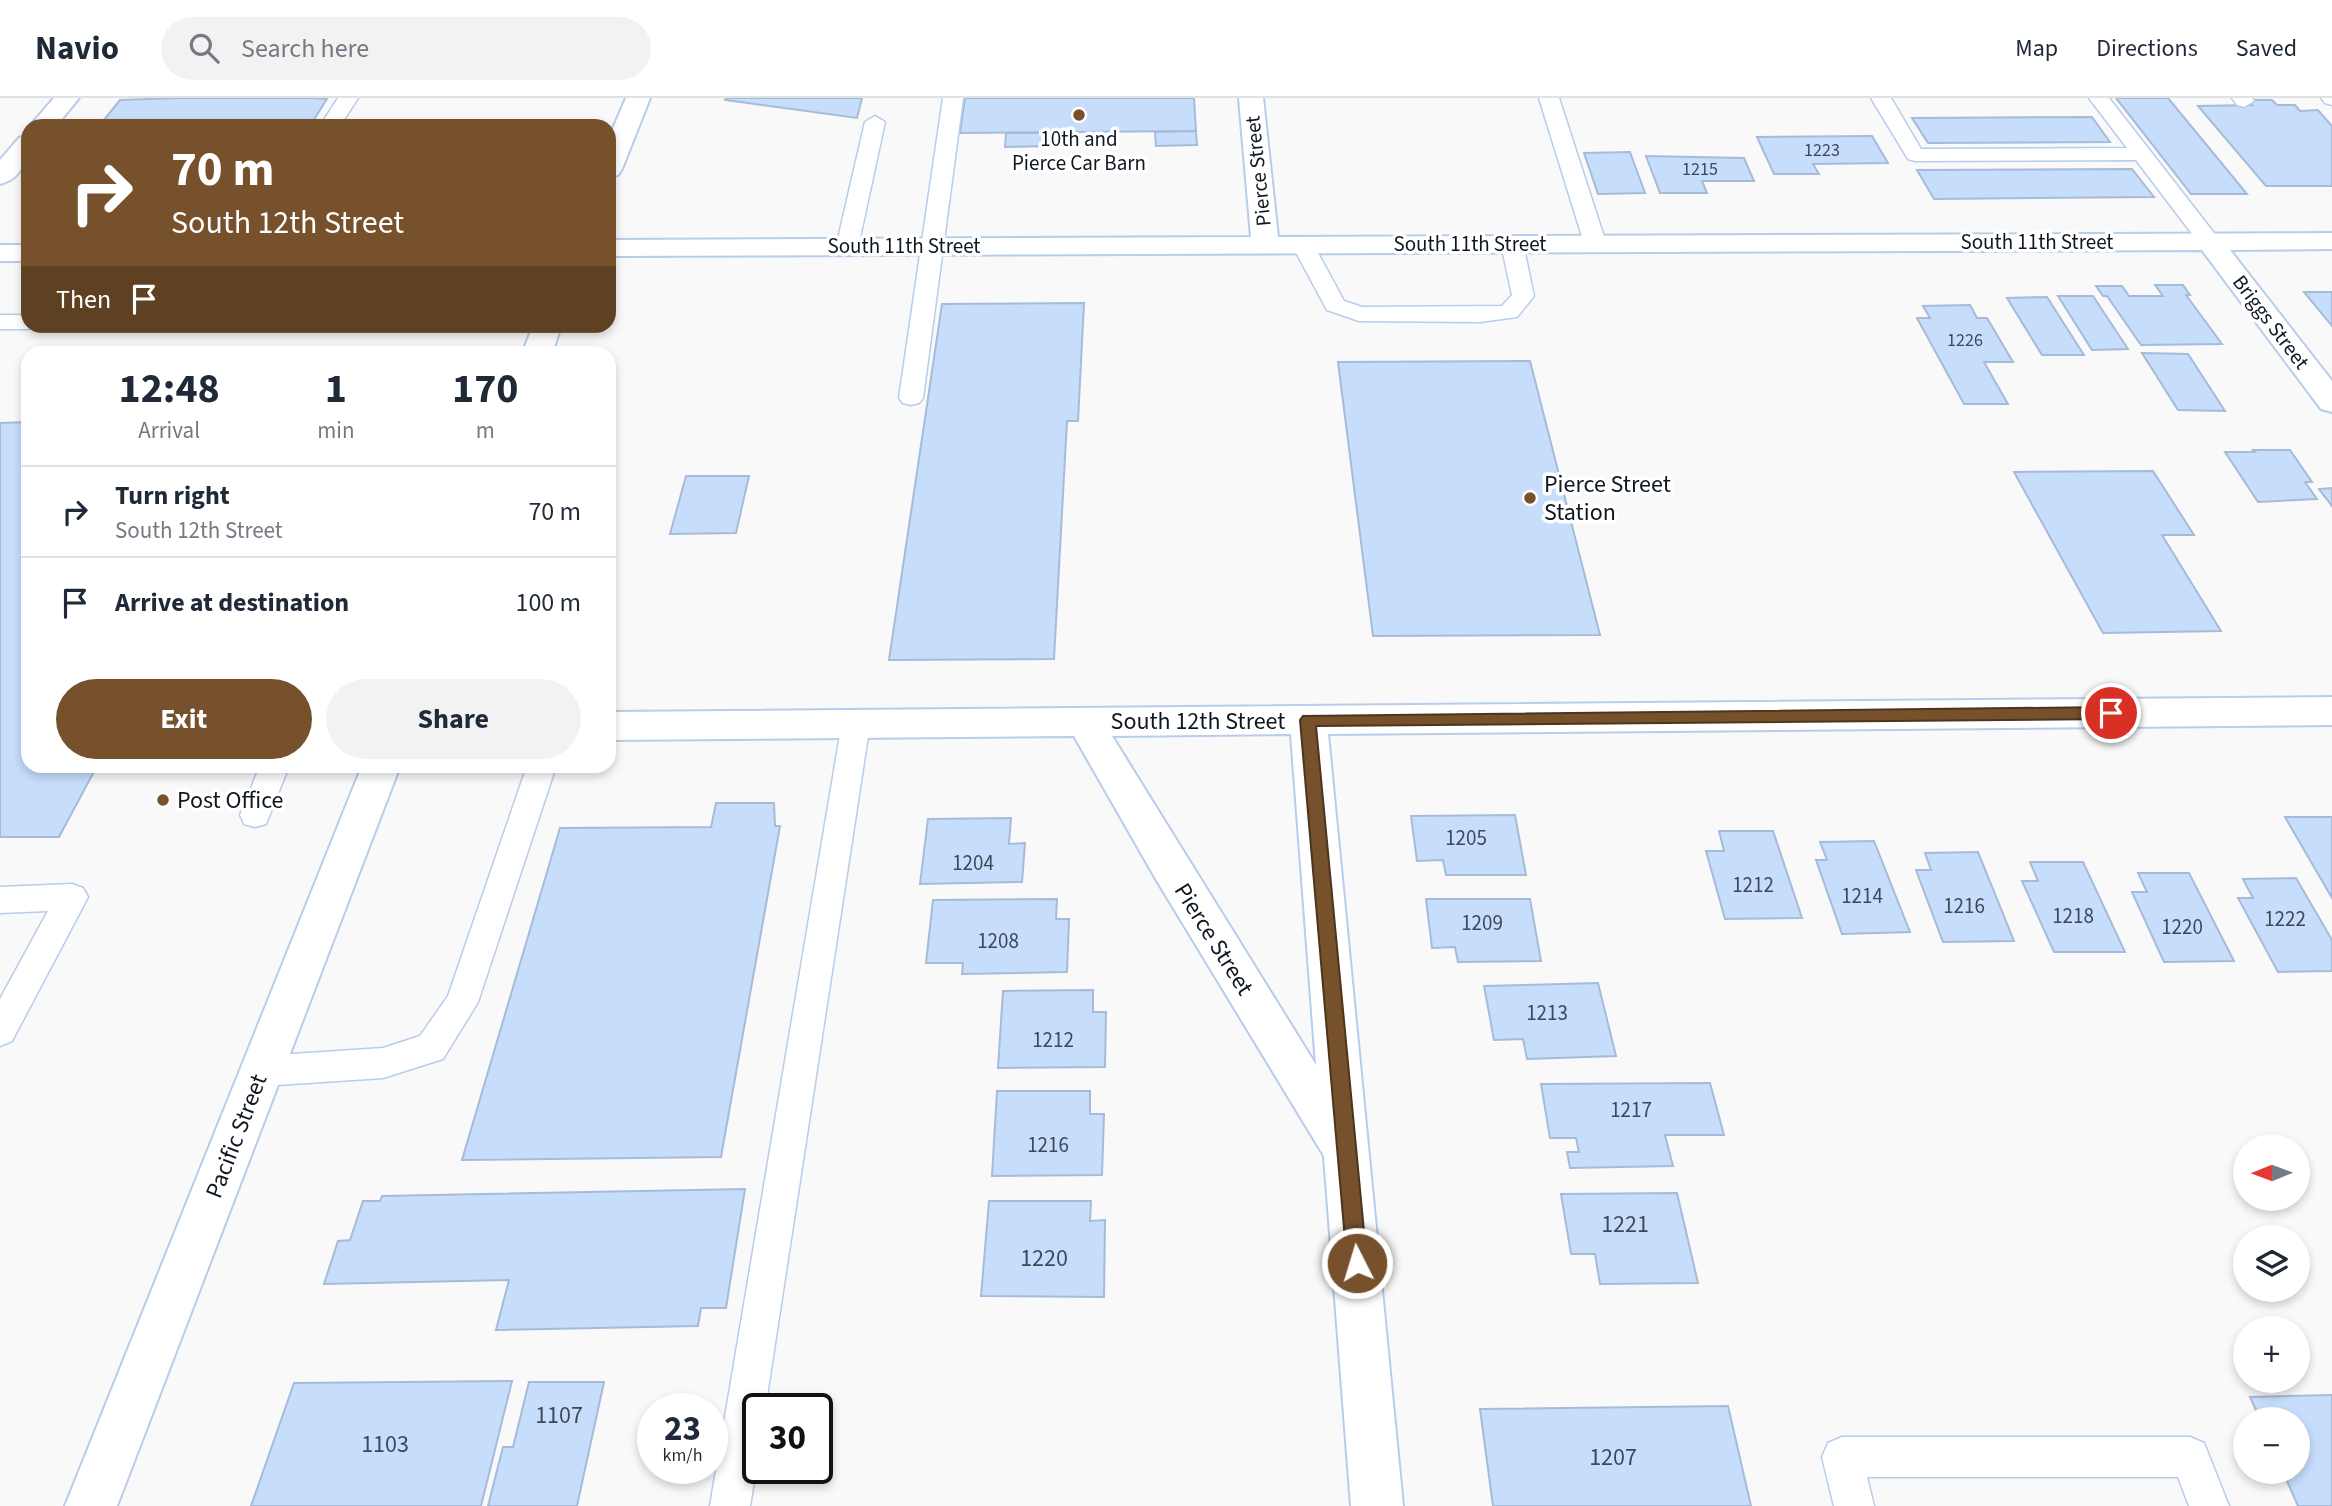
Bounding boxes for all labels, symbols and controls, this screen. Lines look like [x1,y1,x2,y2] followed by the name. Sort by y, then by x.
[161,17,651,80] search box
[35,25,119,72] text: Navio
[185,29,223,67] icon: search
[241,30,369,67] text: Search here
[2015,31,2058,66] text: Map
[2096,31,2198,66] text: Directions
[2236,31,2297,66] text: Saved
[1071,107,1087,123] marker: 10th and Pierce Car Barn
[1237,114,1279,228] street label: Pierce Street
[1012,124,1146,178] place label: 10th and Pierce Car Barn
[171,135,275,205] text: 70 m
[1804,138,1840,163] house number: 1223
[56,147,147,238] icon: right
[1682,157,1718,182] house number: 1215
[171,200,404,246] text: South 12th Street
[1961,227,2113,257] street label: South 11th Street
[1394,229,1546,259] street label: South 11th Street
[828,231,980,261] street label: South 11th Street
[2225,268,2317,376] street label: Briggs Street
[125,280,163,318] icon: arrive
[56,281,111,318] text: Then
[1947,328,1983,353] house number: 1226
[118,359,220,419] text: 12:48
[325,359,347,419] text: 1
[452,359,519,419] text: 170
[138,414,200,447] text: Arrival
[317,414,355,447] text: min
[476,414,495,447] text: m
[1544,467,1671,530] place label: Pierce Street Station
[115,477,230,514] text: Turn right
[1522,490,1538,506] marker: Pierce Street Station
[56,493,94,531] icon: right
[528,493,581,530] text: 70 m
[115,514,283,547] text: South 12th Street
[56,584,94,622] icon: arrive
[115,584,349,621] text: Arrive at destination
[515,584,581,621] text: 100 m
[56,679,312,759] button: Exit
[326,679,581,759] button: Share
[2081,683,2141,743] pin
[2092,694,2130,732] icon: arrive
[1111,704,1285,739] street label: South 12th Street
[177,783,283,818] place label: Post Office
[155,792,171,808] marker: Post Office
[1445,823,1487,853] house number: 1205
[952,848,994,878] house number: 1204
[1732,870,1774,900] house number: 1212
[1165,876,1262,1002] street label: Pierce Street
[1841,881,1883,911] house number: 1214
[1943,891,1985,921] house number: 1216
[2052,901,2094,931] house number: 1218
[2264,904,2306,934] house number: 1222
[1461,908,1503,938] house number: 1209
[2161,912,2203,942] house number: 1220
[977,926,1019,956] house number: 1208
[1526,998,1568,1028] house number: 1213
[1032,1025,1074,1055] house number: 1212
[197,1069,276,1203] street label: Pacific Street
[1610,1095,1652,1125] house number: 1217
[1027,1130,1069,1160] house number: 1216
[2233,1134,2310,1211] north arrow
[2233,1134,2310,1484] map controls
[1601,1207,1649,1242] house number: 1221
[2233,1225,2310,1302] button: layers
[1320,1226,1394,1300] position arrow
[1020,1241,1068,1276] house number: 1220
[2233,1316,2310,1393] button: +
[742,1393,833,1484] speed limit sign: 30
[535,1398,583,1433] house number: 1107
[664,1404,701,1454] text: 23
[2233,1407,2310,1484] button: −
[361,1427,409,1462] house number: 1103
[1589,1440,1637,1475] house number: 1207
[663,1443,702,1468] text: km/h

